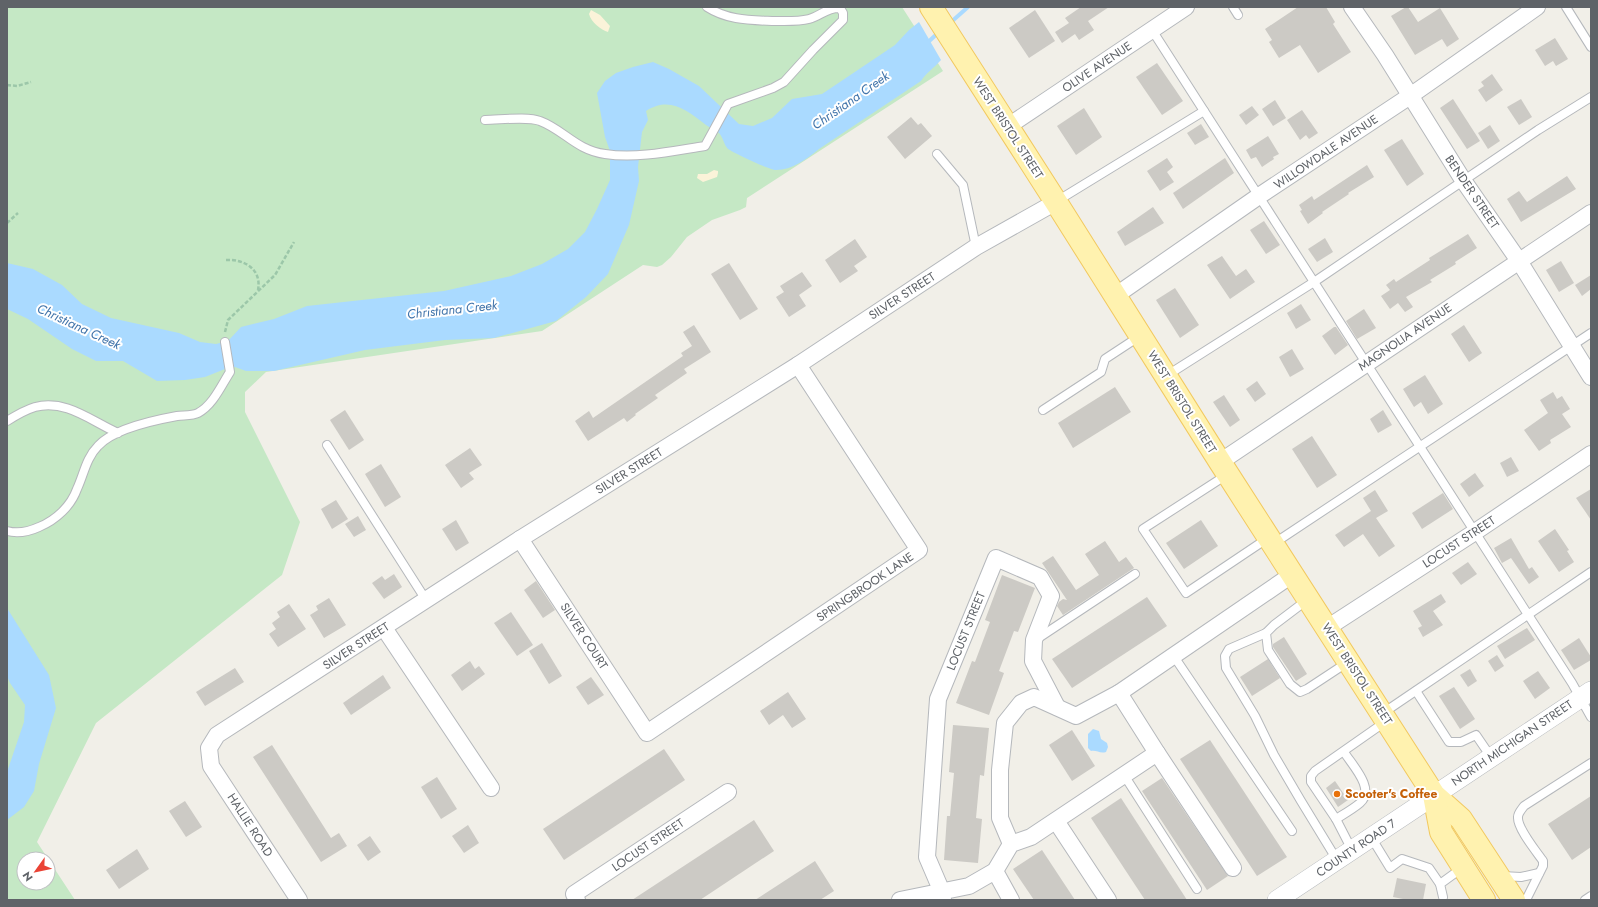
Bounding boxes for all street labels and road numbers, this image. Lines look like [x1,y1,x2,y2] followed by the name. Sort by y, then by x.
[1059,37,1135,97] street label: OLIVE AVENUE
[968,73,1048,183] street label: WEST BRISTOL STREET
[1270,110,1382,194] street label: WILLOWDALE AVENUE
[1441,152,1504,233] street label: BENDER STREET
[865,267,939,324] street label: SILVER STREET
[1354,299,1456,375] street label: MAGNOLIA AVENUE
[1143,347,1221,457] street label: WEST BRISTOL STREET
[592,443,666,499] street label: SILVER STREET
[1419,511,1499,572] street label: LOCUST STREET
[813,548,917,626] street label: SPRINGBROOK LANE
[942,588,990,673] street label: LOCUST STREET
[556,599,612,673] street label: SILVER COURT
[319,617,393,674] street label: SILVER STREET
[1317,619,1397,729] street label: WEST BRISTOL STREET
[1448,695,1577,790] street label: NORTH MICHIGAN STREET
[223,790,277,860] street label: HALLIE ROAD
[608,814,688,876] street label: LOCUST STREET
[1313,814,1400,881] street label: COUNTY ROAD 7

